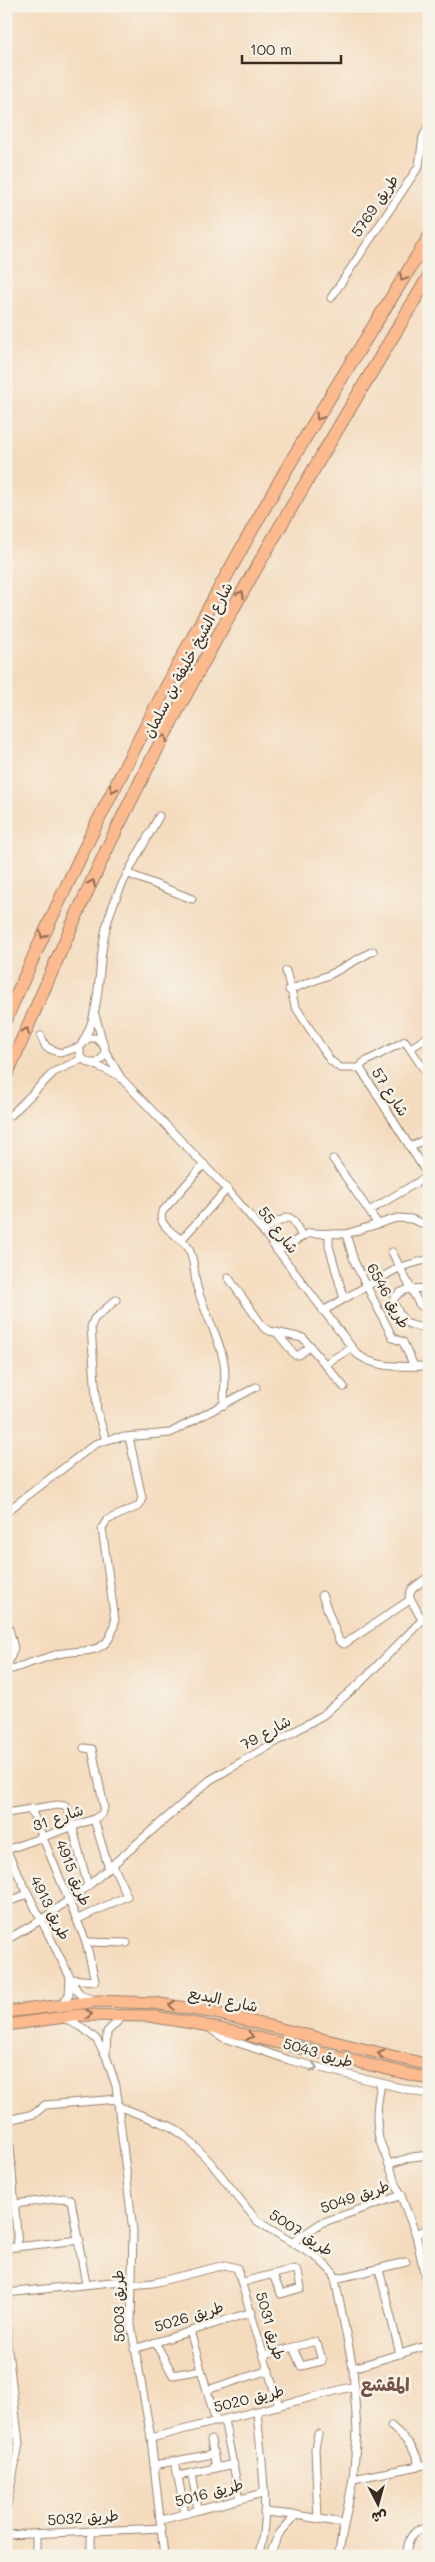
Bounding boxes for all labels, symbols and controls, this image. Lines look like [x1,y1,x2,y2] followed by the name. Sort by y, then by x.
[242,32,341,64] scale bar
[250,39,292,59] text: 100 m
[346,170,402,241] street label: طريق 5769
[400,273,410,282] one-way arrow
[315,412,325,421] one-way arrow
[138,578,238,741] street label: شارع الشيخ خليفة بن سلمان
[235,591,245,600] one-way arrow
[158,734,168,743] one-way arrow
[109,784,119,793] one-way arrow
[85,879,96,888] one-way arrow
[39,930,49,939] one-way arrow
[19,1027,30,1036] one-way arrow
[367,1063,414,1120] street label: شارع 57
[253,1202,304,1258] street label: شارع 55
[363,1259,415,1332] street label: طريق 6546
[237,1710,295,1755] street label: شارع 79
[29,1799,86,1836] street label: شارع 31
[52,1837,96,1909] street label: طريق 4915
[26,1872,76,1943] street label: طريق 4913
[186,1982,260,2018] street label: شارع البديع
[168,2000,176,2011] one-way arrow
[86,2009,94,2020] one-way arrow
[245,2030,254,2041] one-way arrow
[281,2033,356,2072] street label: طريق 5043
[377,2049,386,2060] one-way arrow
[310,2061,318,2072] one-way arrow
[317,2175,392,2217] street label: طريق 5049
[266,2204,337,2260] street label: طريق 5007
[107,2270,129,2342] street label: طريق 5003
[252,2289,290,2362] street label: طريق 5031
[151,2296,226,2336] street label: طريق 5026
[360,2372,410,2398] district label: المقشع
[211,2380,286,2416] street label: طريق 5020
[172,2473,245,2511] street label: طريق 5016
[352,2480,402,2530] north arrow
[47,2505,119,2529] street label: طريق 5032
[371,2507,388,2528] text: ش

